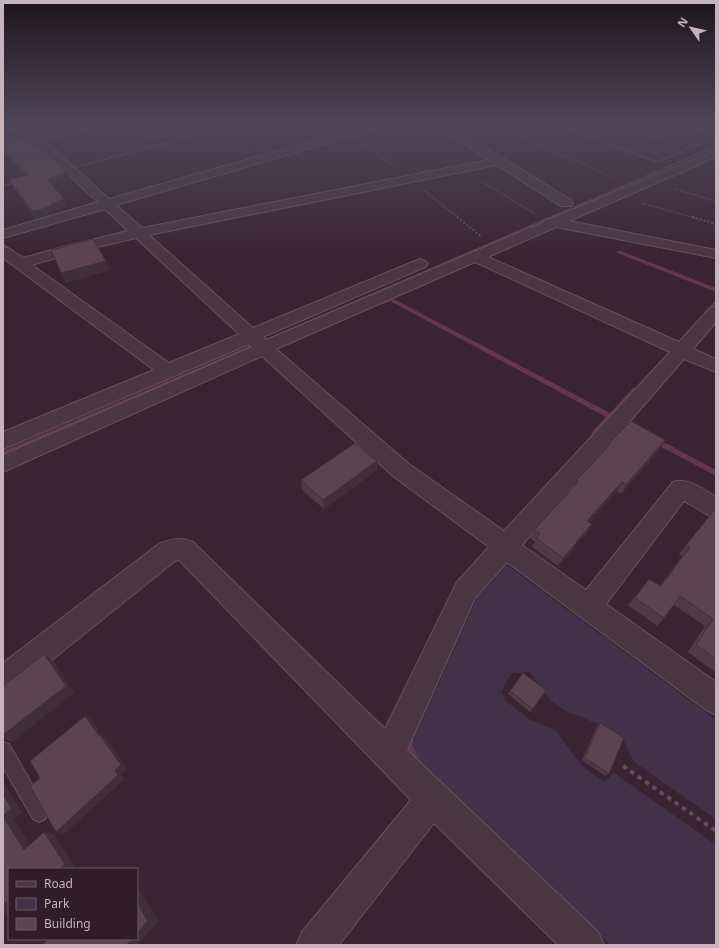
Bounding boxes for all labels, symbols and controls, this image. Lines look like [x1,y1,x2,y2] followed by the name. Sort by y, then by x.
[671,8,711,48] north arrow
[674,14,691,30] text: N
[8,868,138,940] legend
[44,875,73,892] text: Road
[44,895,70,912] text: Park
[44,915,91,932] text: Building

